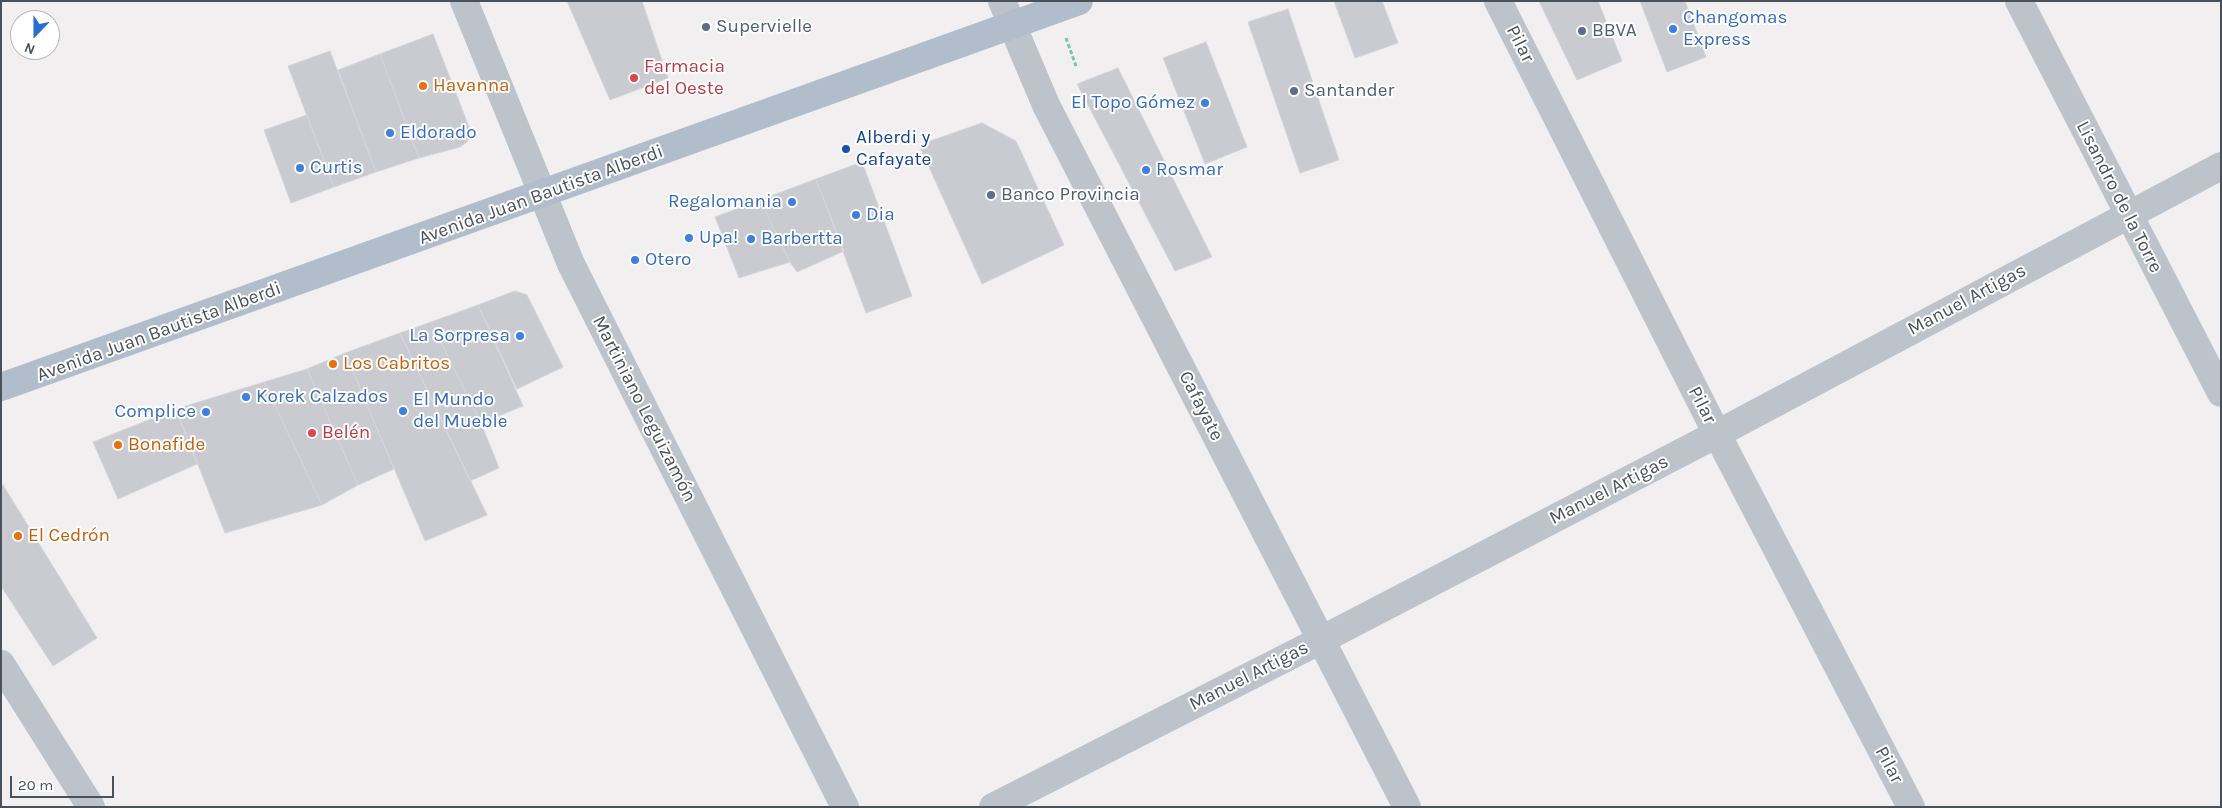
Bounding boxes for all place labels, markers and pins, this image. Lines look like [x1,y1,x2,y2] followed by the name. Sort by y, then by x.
[1683,7,1787,51] place label: Changomas Express
[716,16,812,38] place label: Supervielle
[1592,20,1637,42] place label: BBVA
[700,21,712,33] marker: Supervielle
[1667,23,1679,35] marker: Changomas Express
[1576,25,1588,37] marker: BBVA
[644,56,725,100] place label: Farmacia del Oeste
[628,72,640,84] marker: Farmacia del Oeste
[433,75,510,97] place label: Havanna
[417,80,429,92] marker: Havanna
[1304,80,1394,102] place label: Santander
[1288,85,1300,97] marker: Santander
[1071,92,1195,114] place label: El Topo Gómez
[1199,97,1211,109] marker: El Topo Gómez
[400,122,477,144] place label: Eldorado
[384,127,396,139] marker: Eldorado
[856,127,931,171] place label: Alberdi y Cafayate
[840,143,852,155] marker: Alberdi y Cafayate
[310,157,363,179] place label: Curtis
[1156,159,1223,181] place label: Rosmar
[294,162,306,174] marker: Curtis
[1140,164,1152,176] marker: Rosmar
[1001,184,1140,206] place label: Banco Provincia
[985,189,997,201] marker: Banco Provincia
[668,191,782,213] place label: Regalomania
[786,196,798,208] marker: Regalomania
[866,204,895,226] place label: Dia
[850,209,862,221] marker: Dia
[699,227,738,249] place label: Upa!
[761,228,843,250] place label: Barbertta
[683,232,695,244] marker: Upa!
[745,233,757,245] marker: Barbertta
[645,249,691,271] place label: Otero
[629,254,641,266] marker: Otero
[409,325,510,347] place label: La Sorpresa
[514,330,526,342] marker: La Sorpresa
[343,353,450,375] place label: Los Cabritos
[327,358,339,370] marker: Los Cabritos
[256,386,388,408] place label: Korek Calzados
[413,389,508,433] place label: El Mundo del Mueble
[240,391,252,403] marker: Korek Calzados
[115,401,196,423] place label: Complice
[397,405,409,417] marker: El Mundo del Mueble
[200,406,212,418] marker: Complice
[322,422,370,444] place label: Belén
[306,427,318,439] marker: Belén
[128,434,205,456] place label: Bonafide
[112,439,124,451] marker: Bonafide
[28,525,110,547] place label: El Cedrón
[12,530,24,542] marker: El Cedrón

